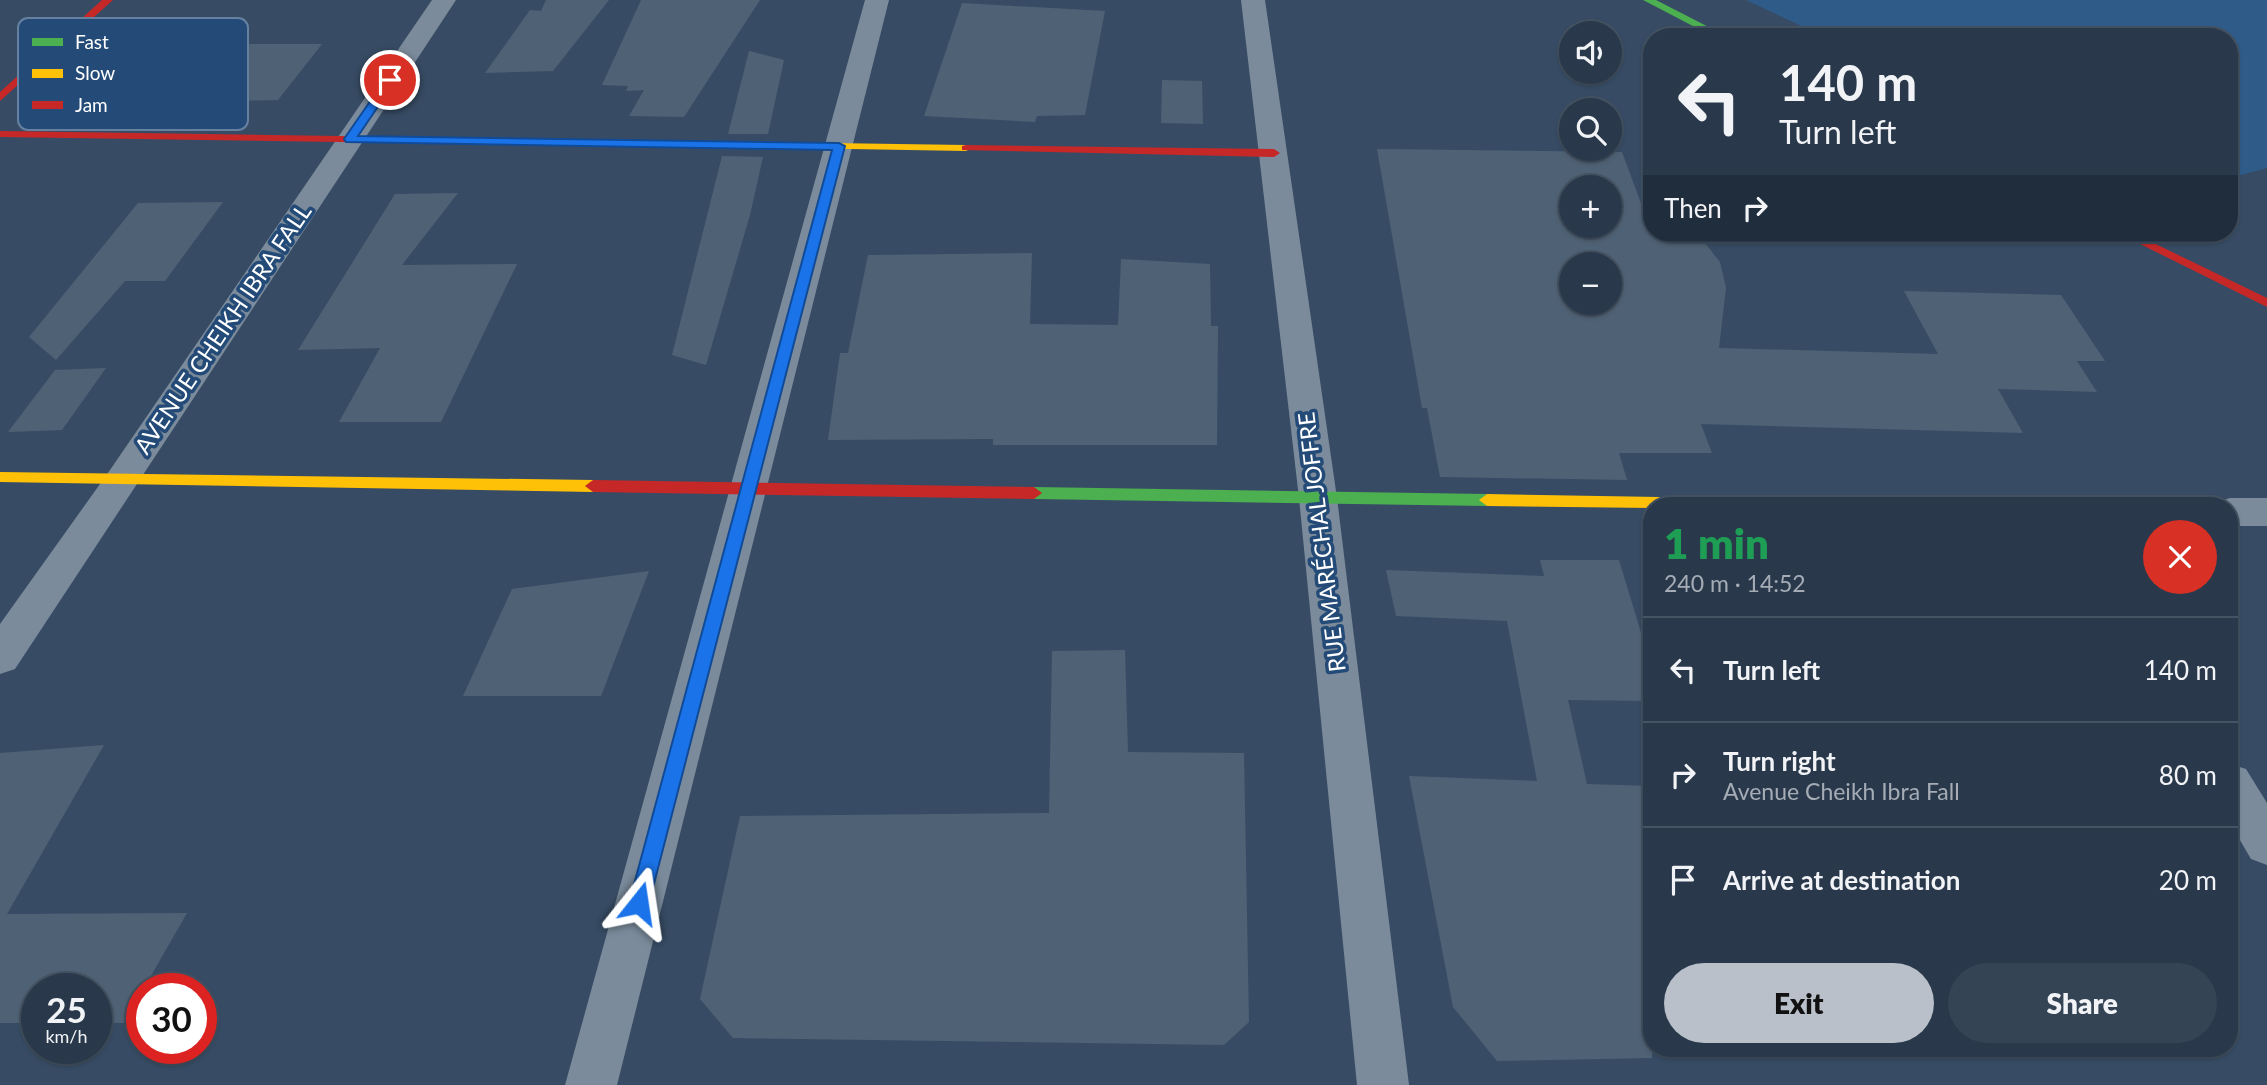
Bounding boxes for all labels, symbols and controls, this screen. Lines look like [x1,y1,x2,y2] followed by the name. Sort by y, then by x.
[18,18,248,130] legend
[1559,21,1622,315] map controls
[1559,21,1622,84] button: sound
[75,30,109,53] text: Fast
[360,50,420,110] pin
[1779,53,1917,111] text: 140 m
[1664,56,1755,147] icon: left
[75,61,115,84] text: Slow
[371,61,409,99] icon: arrive
[75,93,108,116] text: Jam
[1559,98,1622,161] button: search
[1779,112,1896,151] text: Turn left
[1559,175,1622,238] button: +
[1736,189,1774,227] icon: right
[1664,192,1722,224] text: Then
[128,198,316,459] street label: AVENUE CHEIKH IBRA FALL
[1559,252,1622,315] button: −
[1291,411,1351,674] street label: RUE MARÉCHAL JOFFRE
[1664,518,1769,568] text: 1 min
[2143,520,2217,594] button: close
[1664,569,1806,597] text: 240 m · 14:52
[1664,651,1702,689] icon: left
[1723,654,1820,686] text: Turn left
[2144,654,2217,686] text: 140 m
[1723,745,1836,777] text: Turn right
[1664,756,1702,794] icon: right
[2159,759,2217,791] text: 80 m
[1723,777,1960,805] text: Avenue Cheikh Ibra Fall
[1664,861,1702,899] icon: arrive
[1723,864,1960,896] text: Arrive at destination
[2159,864,2217,896] text: 20 m
[602,866,676,940] position arrow
[1664,963,1934,1043] button: Exit
[1948,963,2217,1043] button: Share
[126,973,217,1064] speed limit sign: 30
[46,988,87,1030] text: 25
[45,1025,88,1047] text: km/h

